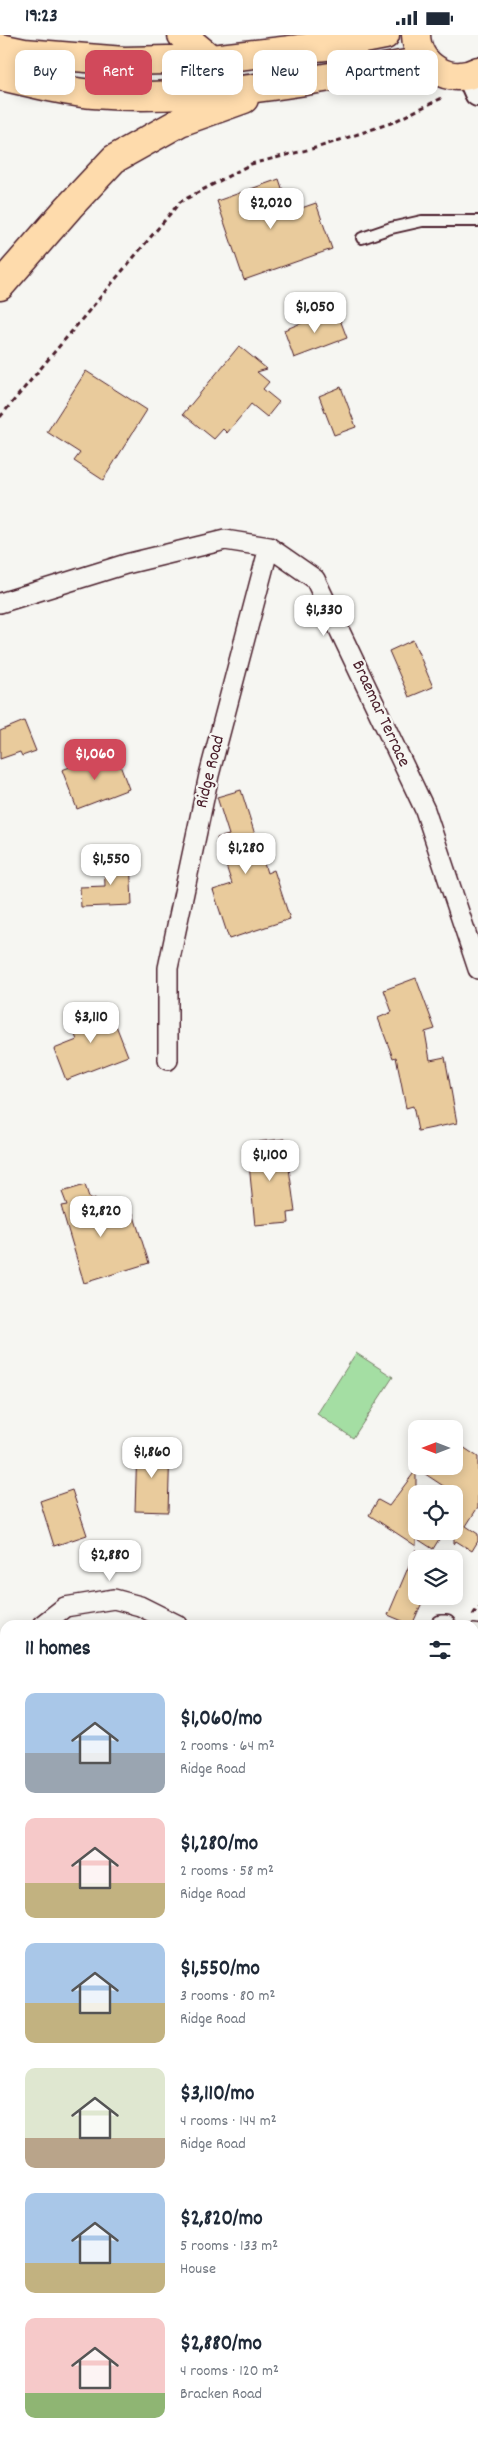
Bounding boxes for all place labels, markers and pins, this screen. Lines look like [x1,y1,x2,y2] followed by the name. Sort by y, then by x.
[230,187,312,230] pin: $2,020
[274,291,356,334] pin: $1,050
[283,595,365,637] pin: $1,330
[54,739,136,781] pin: $1,060
[205,833,287,875] pin: $1,280
[70,843,152,886] pin: $1,550
[50,1001,132,1044] pin: $3,110
[229,1139,311,1182] pin: $1,100
[60,1195,142,1238] pin: $2,820
[111,1437,193,1479] pin: $1,860
[69,1539,151,1582] pin: $2,880

